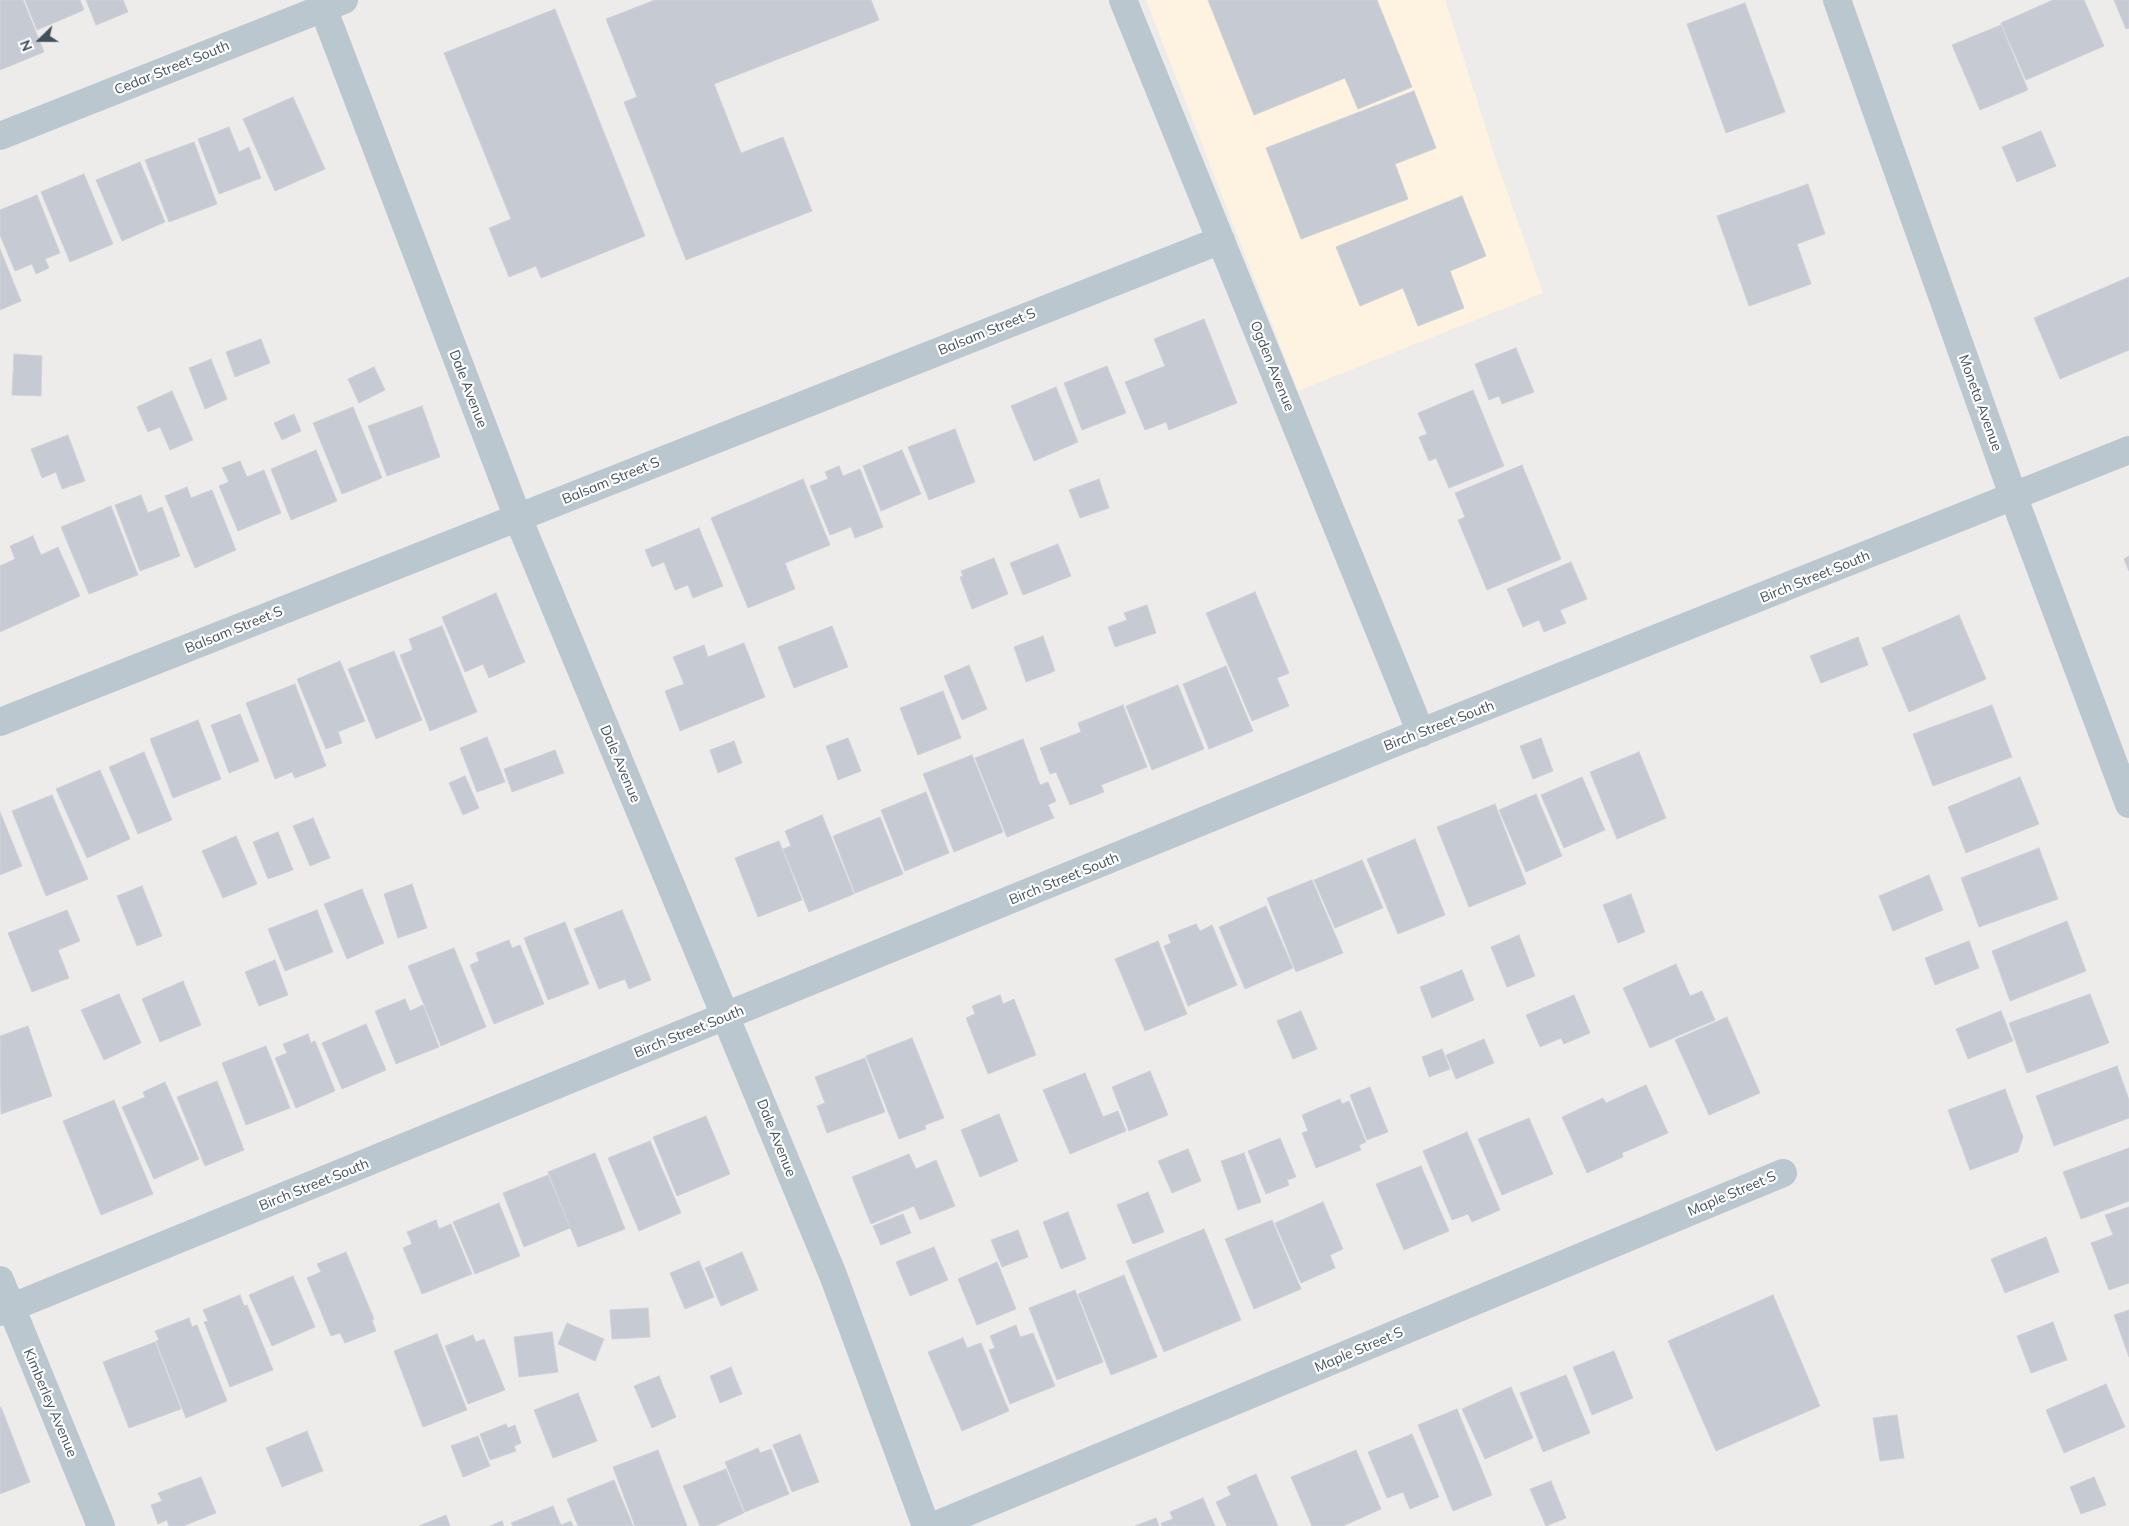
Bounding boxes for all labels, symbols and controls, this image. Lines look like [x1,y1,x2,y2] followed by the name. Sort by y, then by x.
[15,15,65,65] north arrow
[16,37,36,54] text: N
[112,37,232,99] street label: Cedar Street South
[936,305,1038,359] street label: Balsam Street S
[1246,318,1298,414] street label: Ogden Avenue
[445,348,491,430] street label: Dale Avenue
[1955,352,2005,454] street label: Moneta Avenue
[560,454,662,508] street label: Balsam Street S
[1758,547,1872,607] street label: Birch Street South
[183,603,285,657] street label: Balsam Street S
[1381,697,1497,755] street label: Birch Street South
[596,723,644,805] street label: Dale Avenue
[1007,849,1121,909] street label: Birch Street South
[632,1002,746,1062] street label: Birch Street South
[753,1097,799,1179] street label: Dale Avenue
[257,1155,371,1215] street label: Birch Street South
[1685,1168,1779,1220] street label: Maple Street S
[1312,1324,1406,1376] street label: Maple Street S
[20,1346,80,1460] street label: Kimberley Avenue

